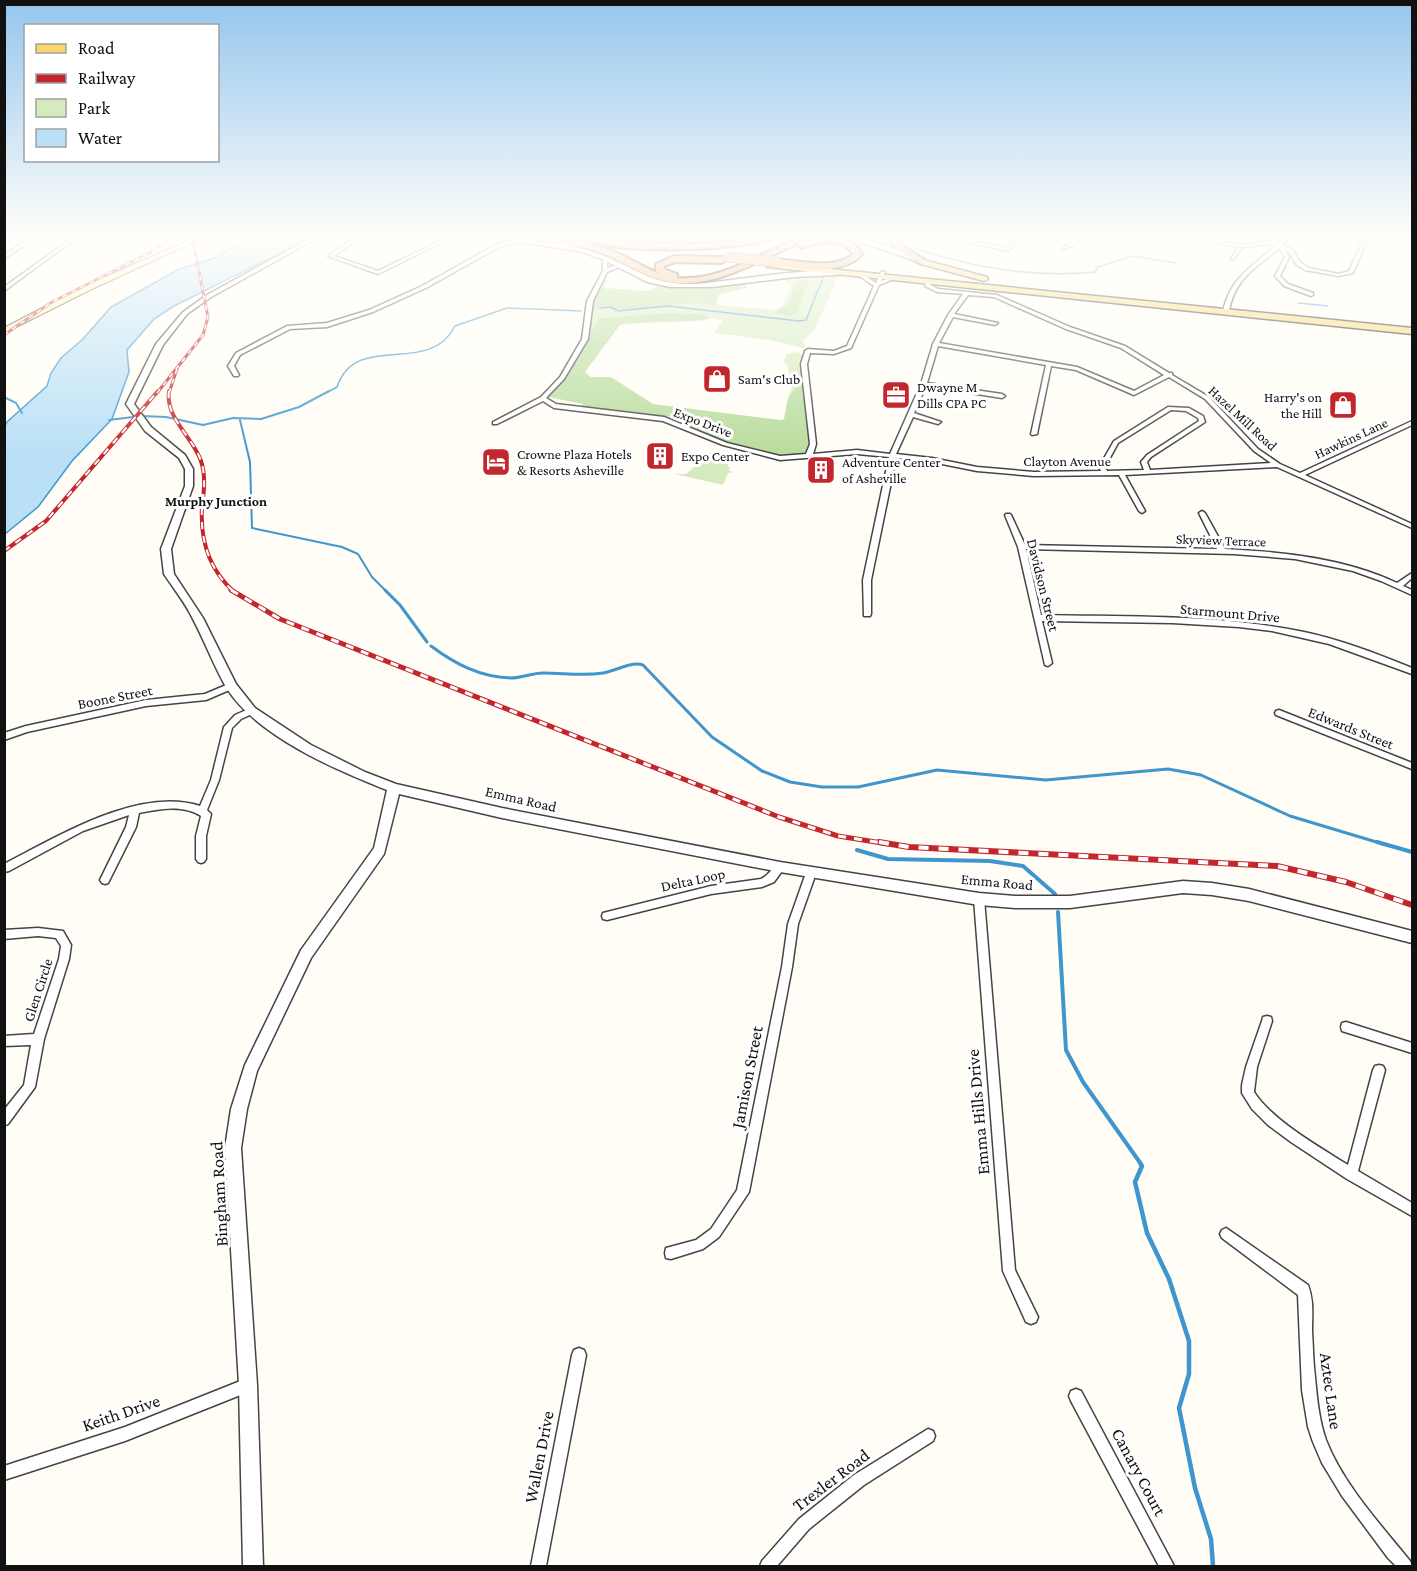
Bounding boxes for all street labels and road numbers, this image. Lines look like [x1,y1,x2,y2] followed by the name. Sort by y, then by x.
[1205,382,1281,454] street label: Hazel Mill Road
[672,404,734,440] street label: Expo Drive
[1312,414,1390,462] street label: Hawkins Lane
[1023,453,1111,469] street label: Clayton Avenue
[1176,530,1266,550] street label: Skyview Terrace
[1024,537,1062,634] street label: Davidson Street
[1179,601,1281,625] street label: Starmount Drive
[76,682,155,712] street label: Boone Street
[1306,704,1397,753] street label: Edwards Street
[484,783,558,815] street label: Emma Road
[659,865,727,896] street label: Delta Loop
[960,871,1034,893] street label: Emma Road
[20,956,56,1024] street label: Glen Circle
[727,1023,767,1132] street label: Jamison Street
[963,1048,993,1176] street label: Emma Hills Drive
[206,1140,232,1247] street label: Bingham Road
[1316,1351,1346,1431] street label: Aztec Lane
[79,1390,163,1436] street label: Keith Drive
[520,1409,558,1505] street label: Wallen Drive
[1108,1425,1171,1520] street label: Canary Court
[789,1444,874,1515] street label: Trexler Road

